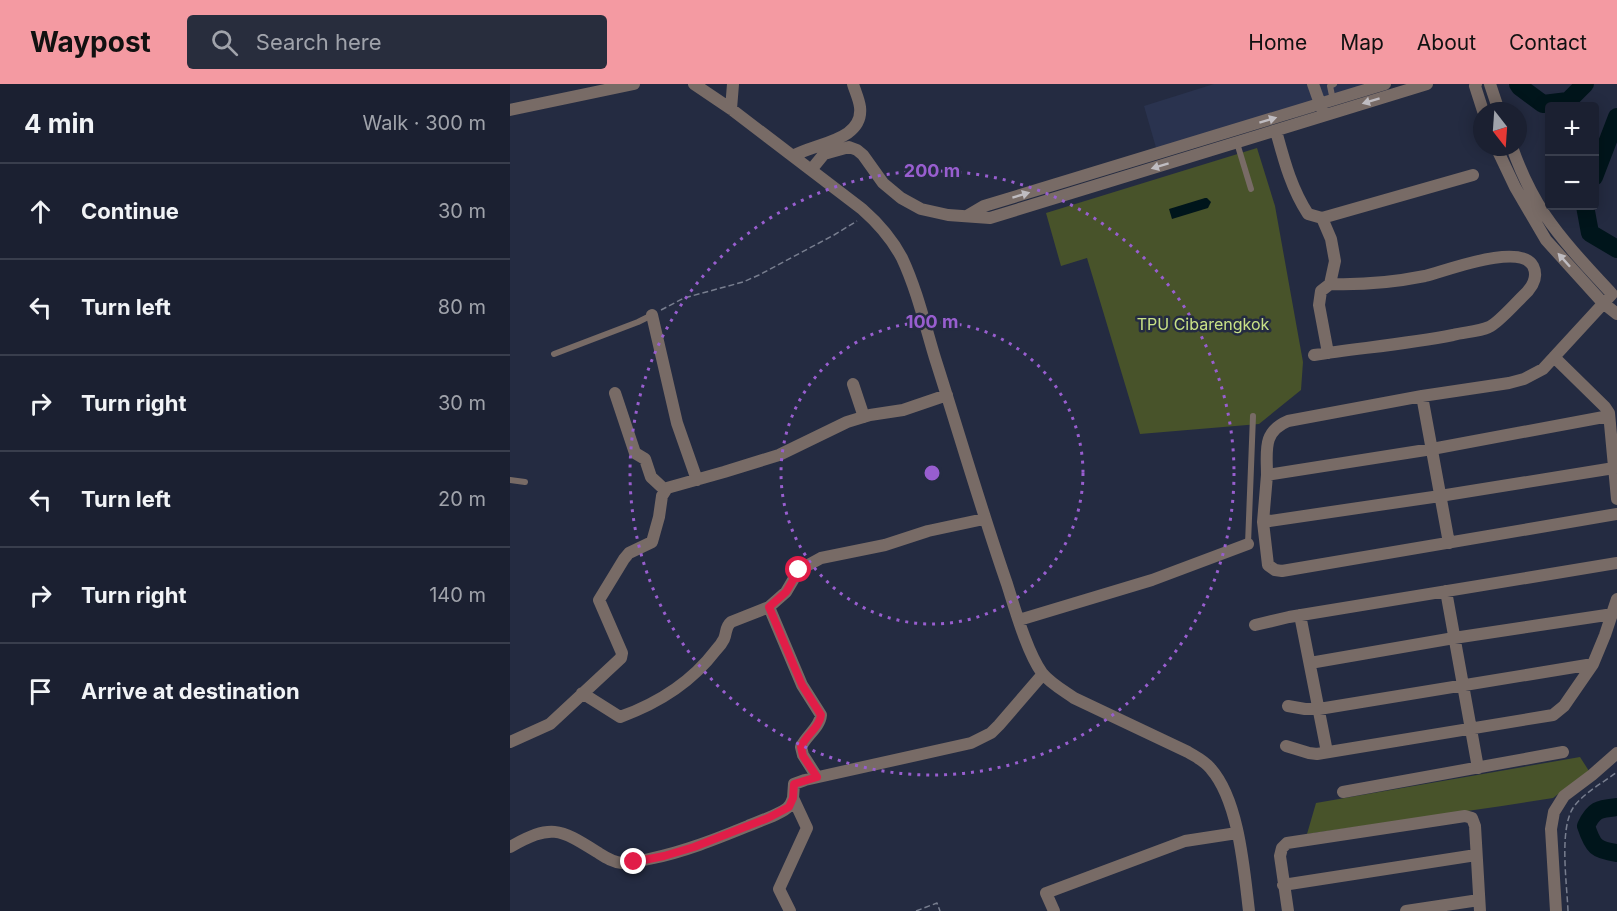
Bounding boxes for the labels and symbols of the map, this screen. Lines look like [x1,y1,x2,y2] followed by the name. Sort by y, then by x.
[1362,97,1380,107] one-way arrow
[1473,102,1527,156] north arrow
[1259,115,1277,124] one-way arrow
[904,160,960,181] text: 200 m
[1151,162,1169,171] one-way arrow
[1012,190,1030,199] one-way arrow
[1557,253,1571,268] one-way arrow
[906,311,958,332] text: 100 m
[1137,314,1270,334] park label: TPU Cibarengkok
[922,463,942,483] centre of rings
[785,556,811,582] route start
[620,848,646,874] route end

